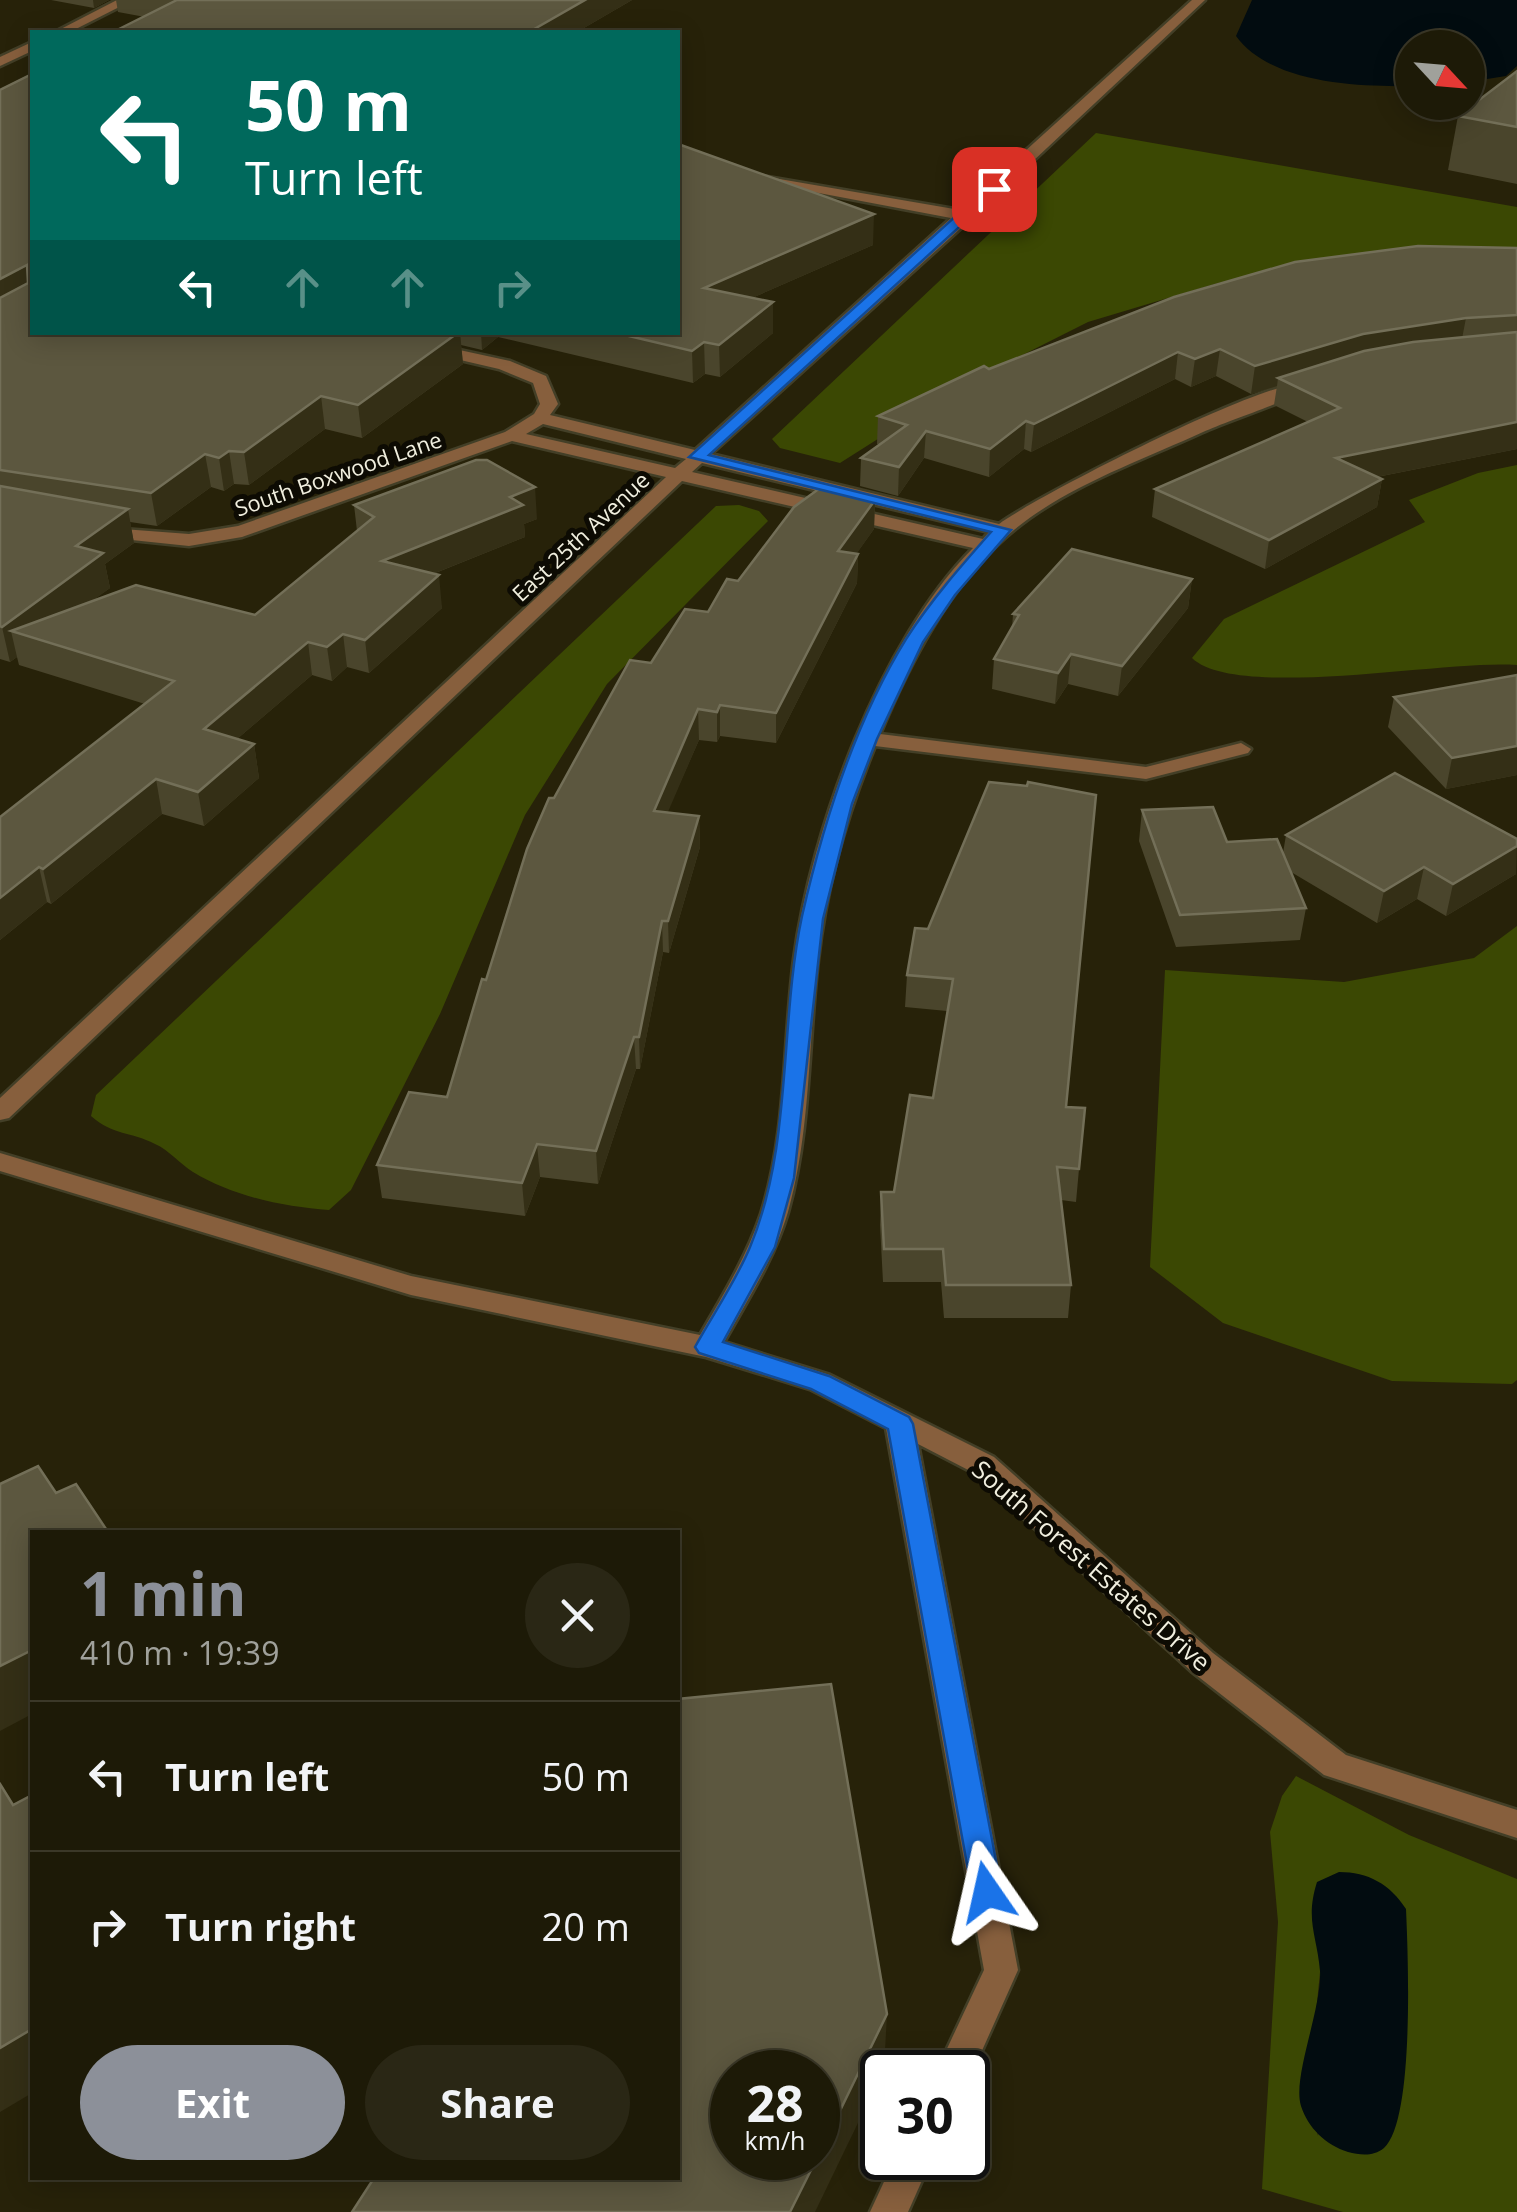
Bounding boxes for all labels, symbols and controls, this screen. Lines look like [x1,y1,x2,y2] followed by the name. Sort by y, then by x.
[1395,30,1485,120] north arrow
[1395,30,1485,120] map controls
[245,56,412,152] text: 50 m
[80,70,210,200] icon: left
[245,147,423,208] text: Turn left
[952,147,1037,232] pin
[967,162,1022,217] icon: arrive
[170,260,225,315] icon: left
[275,260,330,315] icon: ahead
[380,260,435,315] icon: ahead
[485,260,540,315] icon: right
[231,423,445,523] street label: South Boxwood Lane
[505,465,655,607] street label: East 25th Avenue
[966,1452,1218,1678] street label: South Forest Estates Drive
[80,1552,247,1634] text: 1 min
[525,1563,630,1668] button: close
[80,1631,279,1674] text: 410 m · 19:39
[80,1749,135,1804] icon: left
[165,1750,329,1802] text: Turn left
[541,1750,630,1802] text: 50 m
[935,1840,1039,1944] position arrow
[80,1899,135,1954] icon: right
[165,1900,356,1952] text: Turn right
[541,1900,630,1952] text: 20 m
[80,2045,345,2160] button: Exit
[365,2045,630,2160] button: Share
[860,2050,990,2180] speed limit sign: 30
[746,2069,804,2137] text: 28
[745,2123,805,2157] text: km/h

